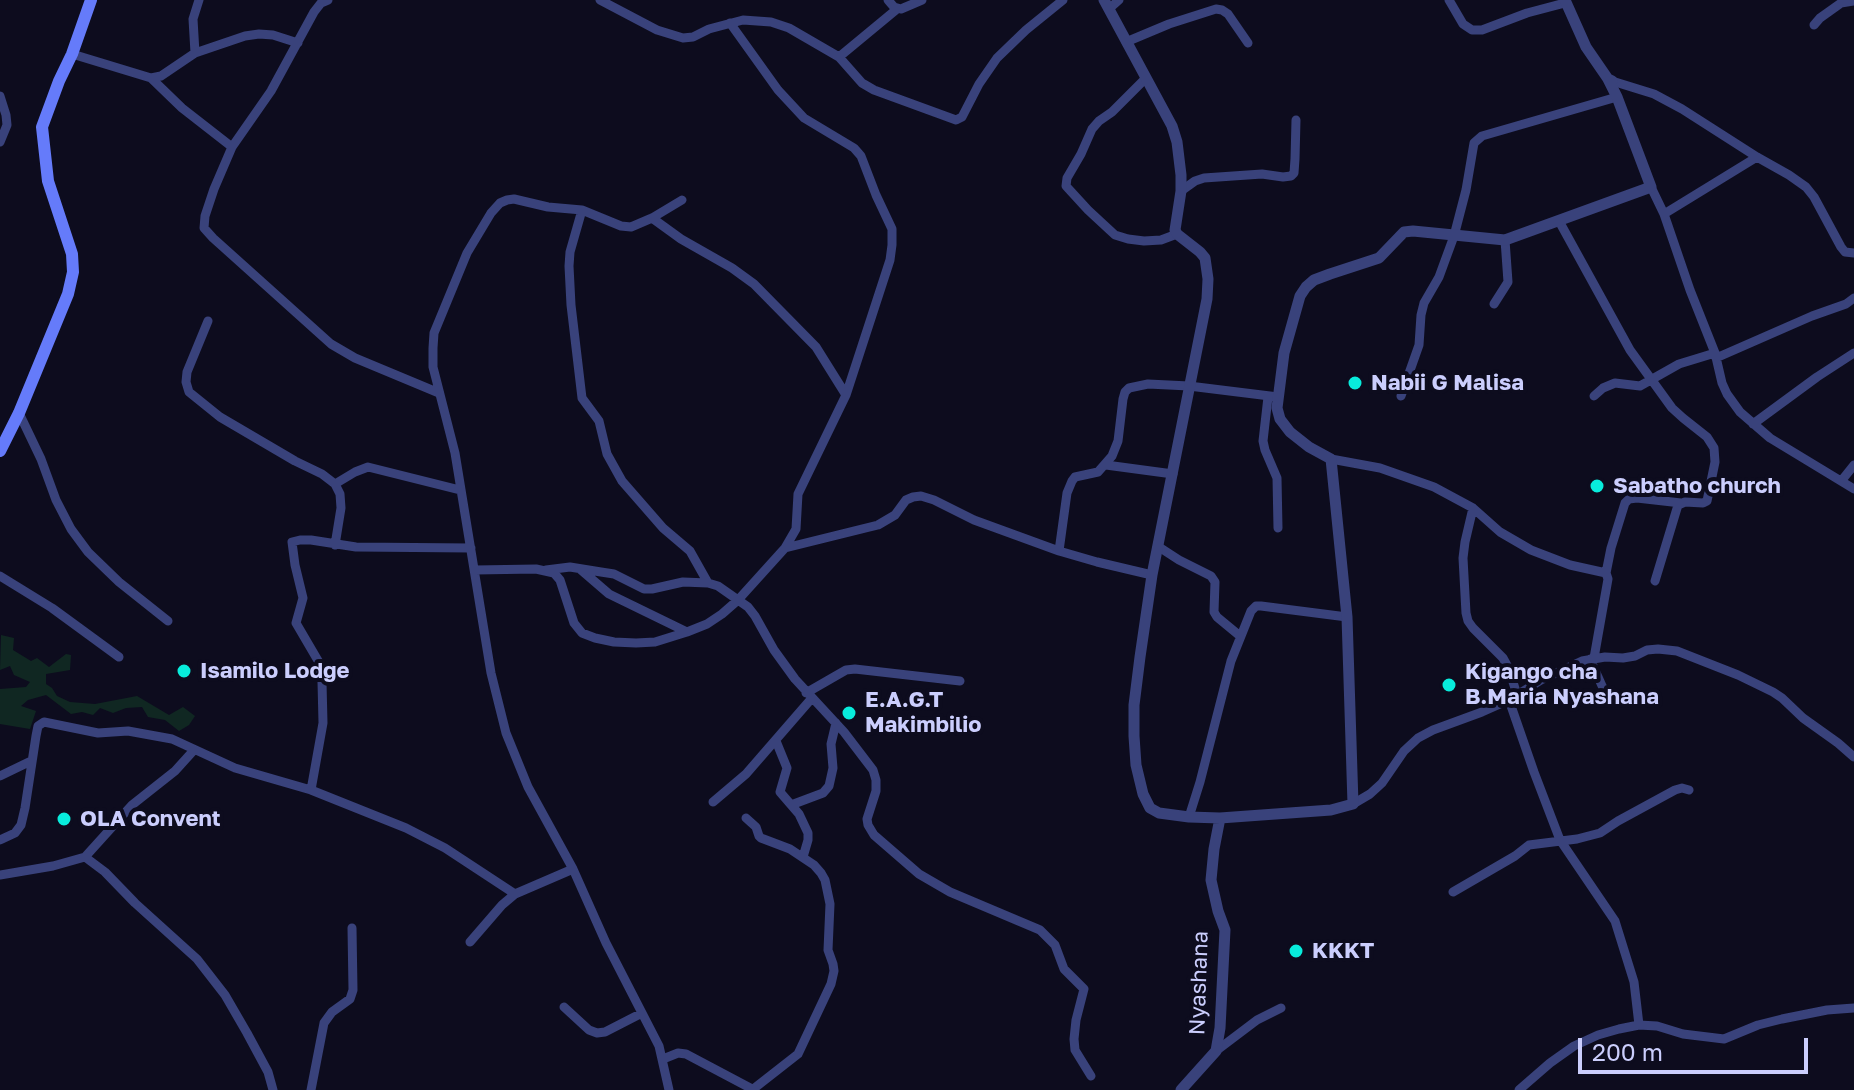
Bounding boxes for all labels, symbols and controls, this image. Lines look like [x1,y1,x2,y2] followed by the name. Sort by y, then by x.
[1371,370,1524,396] place label: Nabii G Malisa
[1346,374,1364,392] marker: Nabii G Malisa
[1613,473,1781,499] place label: Sabatho church
[1588,477,1606,495] marker: Sabatho church
[200,658,350,684] place label: Isamilo Lodge
[1465,659,1659,710] place label: Kigango cha B.Maria Nyashana
[175,662,193,680] marker: Isamilo Lodge
[1440,676,1458,694] marker: Kigango cha B.Maria Nyashana
[865,687,982,738] place label: E.A.G.T Makimbilio
[840,704,858,722] marker: E.A.G.T Makimbilio
[80,806,221,832] place label: OLA Convent
[55,810,73,828] marker: OLA Convent
[1184,930,1214,1036] street label: Nyashana
[1312,938,1374,964] place label: KKKT
[1287,942,1305,960] marker: KKKT
[1582,1022,1812,1072] scale bar
[1592,1037,1663,1066] text: 200 m

